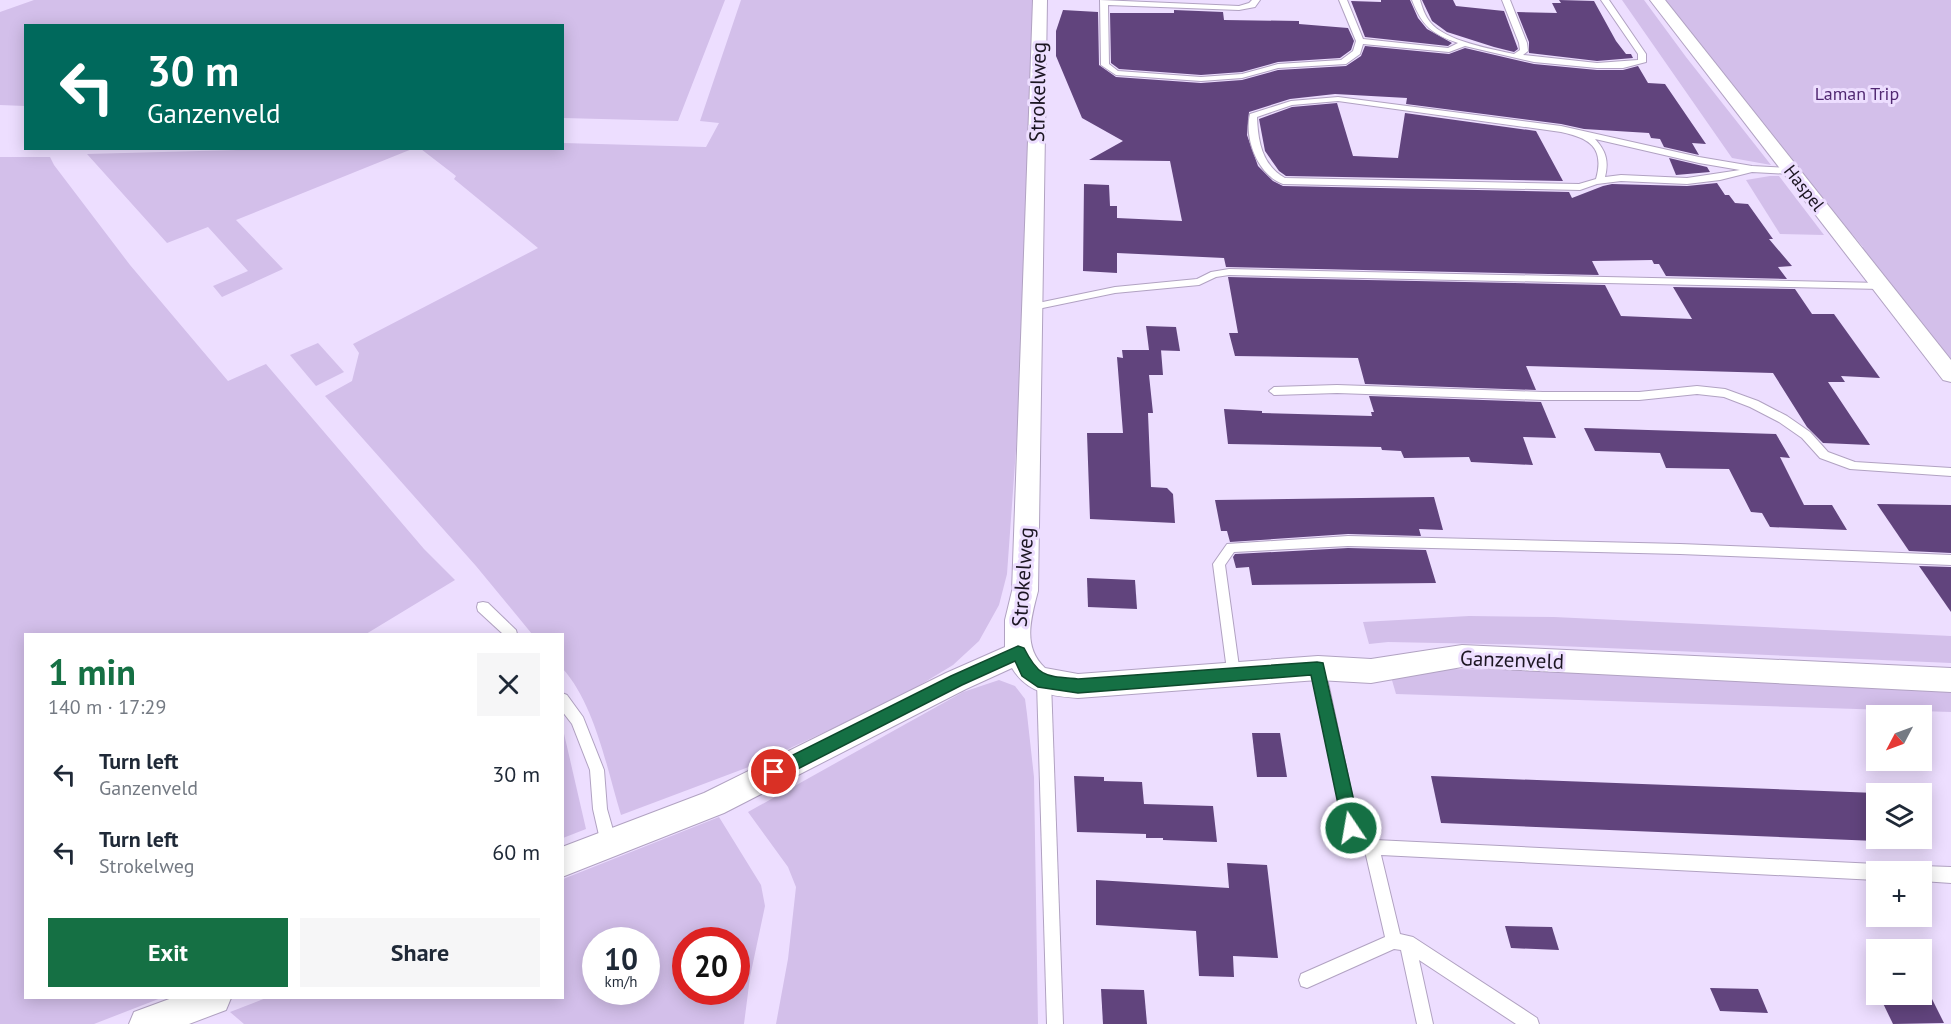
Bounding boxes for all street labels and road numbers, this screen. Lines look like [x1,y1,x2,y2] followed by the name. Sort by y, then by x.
[1023,42,1052,142] street label: Strokelweg
[1779,160,1830,216] street label: Haspel
[1006,526,1039,628] street label: Strokelweg
[1460,644,1564,675] street label: Ganzenveld

